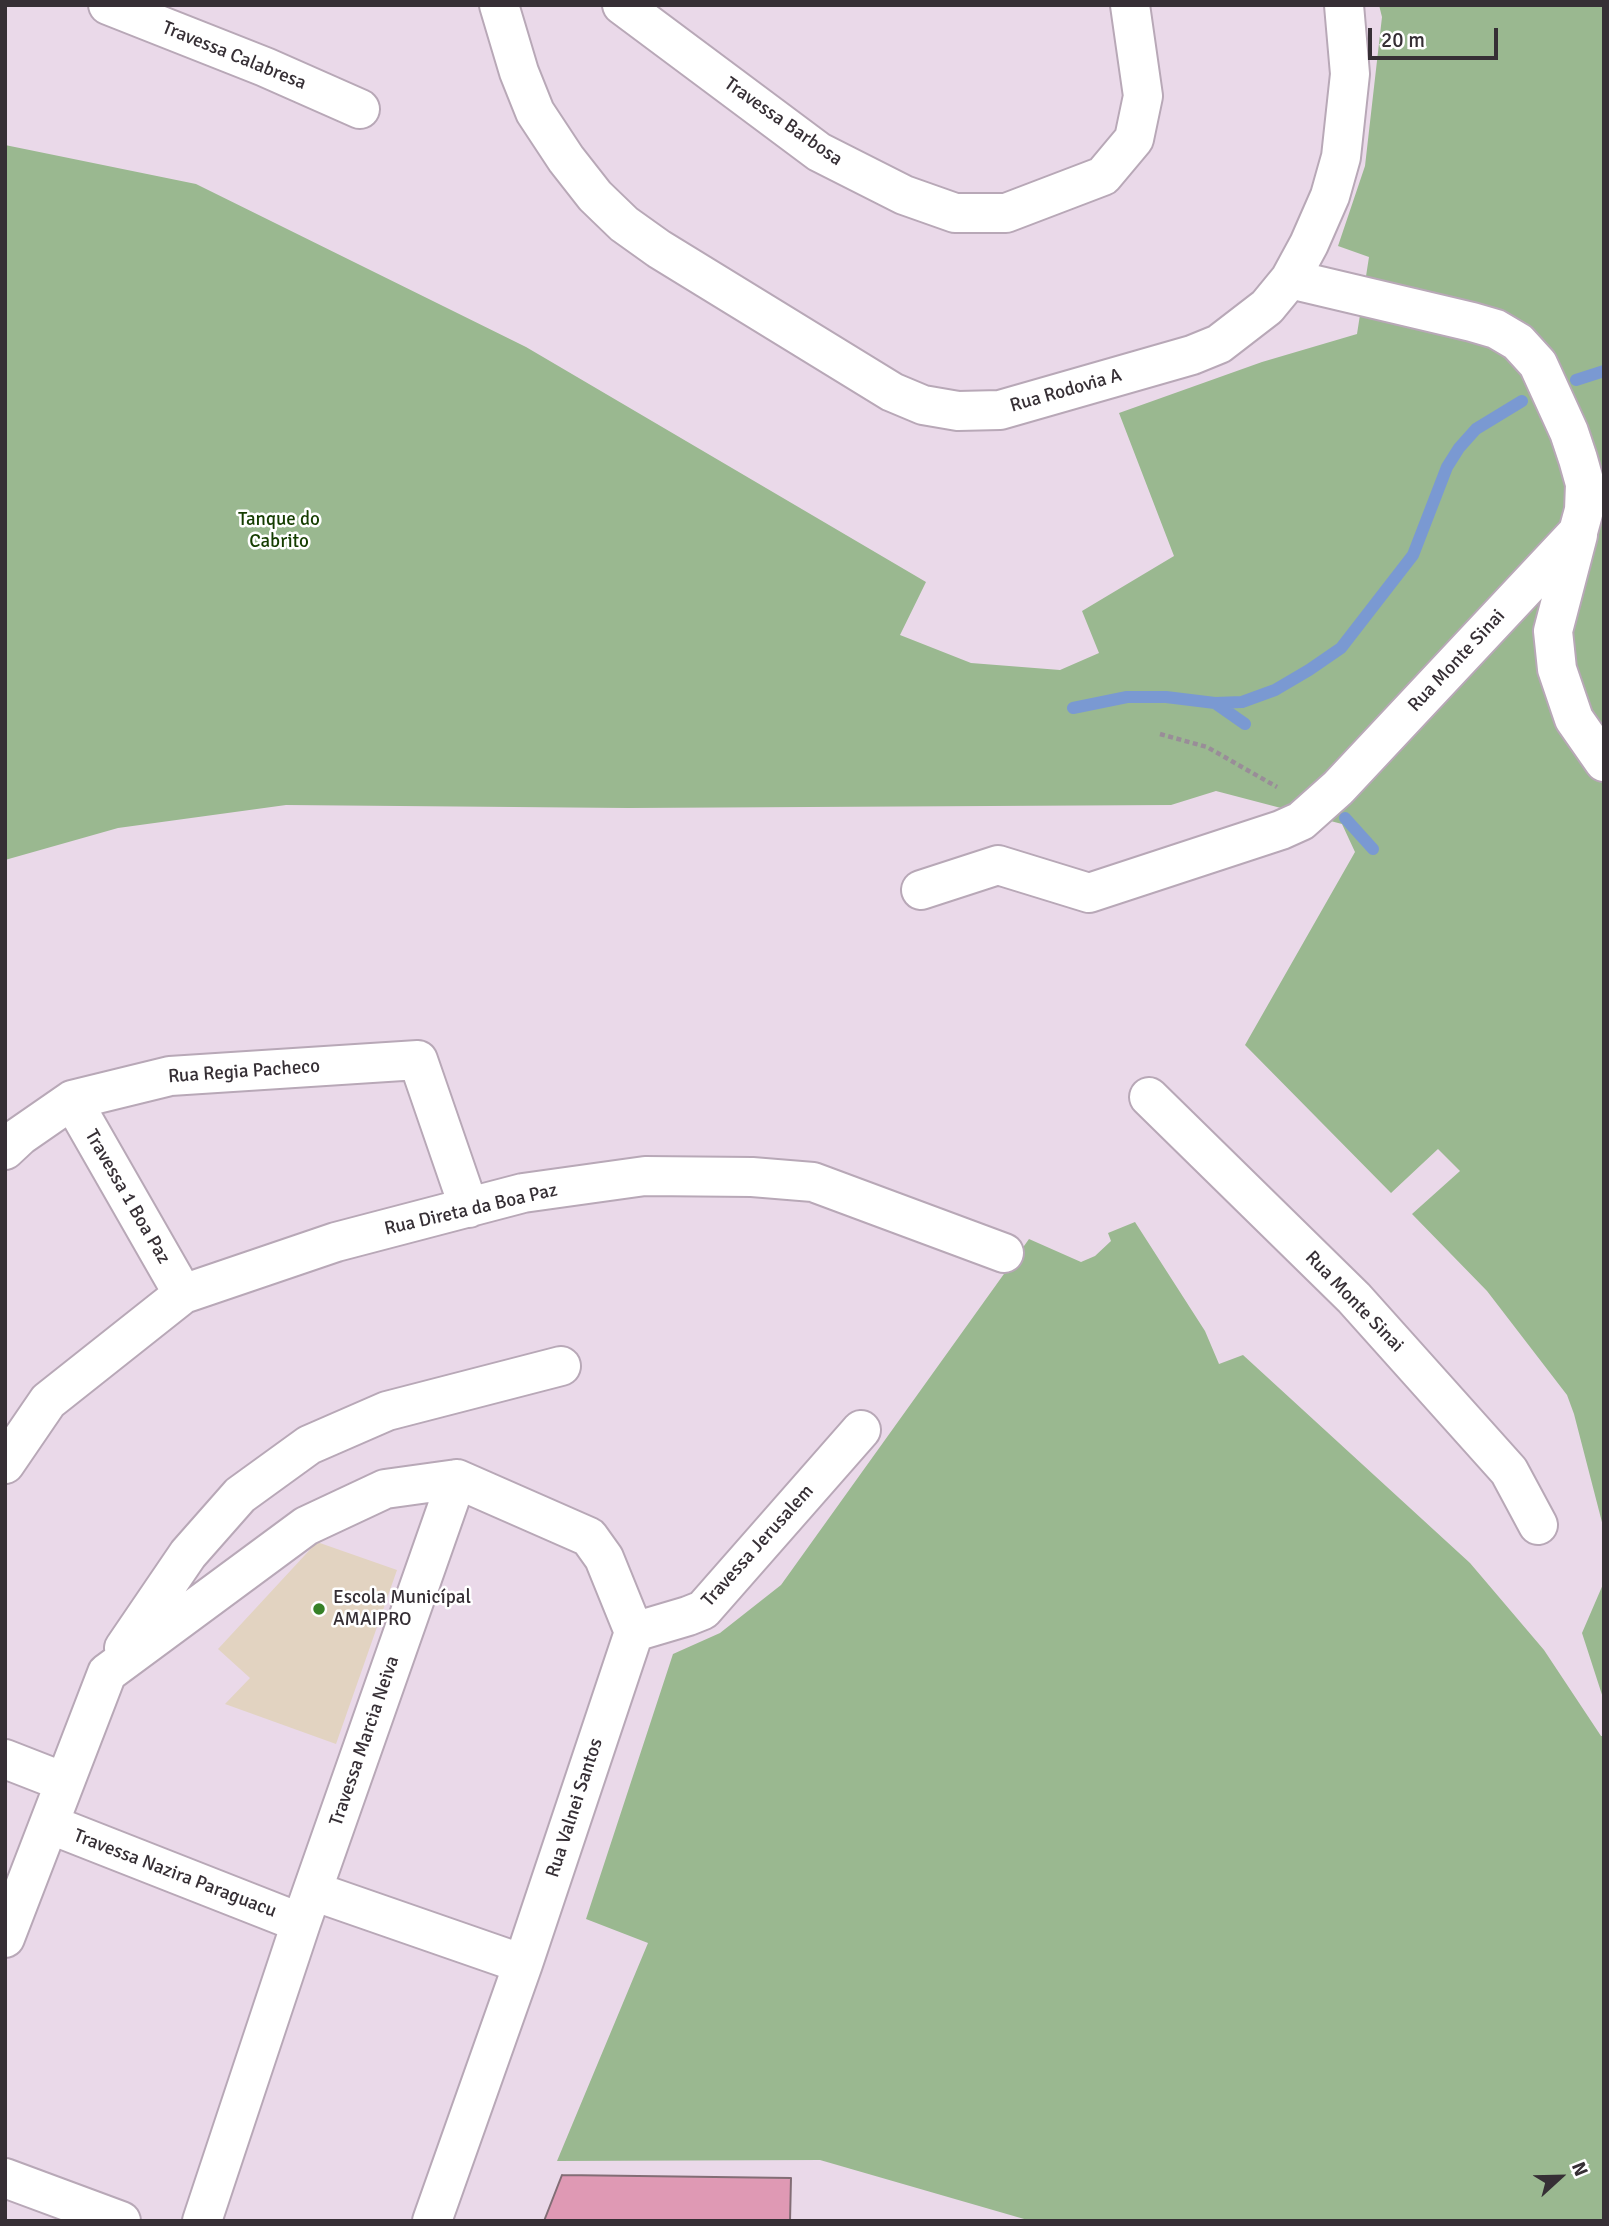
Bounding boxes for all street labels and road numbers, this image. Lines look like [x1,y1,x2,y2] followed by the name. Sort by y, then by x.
[159,17,309,95] street label: Travessa Calabresa
[720,73,846,171] street label: Travessa Barbosa
[1008,364,1124,418] street label: Rua Rodovia A
[1404,605,1510,717] street label: Rua Monte Sinai
[167,1055,321,1089] street label: Rua Regia Pacheco
[79,1126,175,1268] street label: Travessa 1 Boa Paz
[382,1179,560,1241] street label: Rua Direta da Boa Paz
[1300,1247,1408,1357] street label: Rua Monte Sinai
[697,1480,819,1612] street label: Travessa Jerusalem
[325,1653,405,1829] street label: Travessa Marcia Neiva
[542,1736,608,1880] street label: Rua Valnei Santos
[70,1825,280,1923] street label: Travessa Nazira Paraguacu

